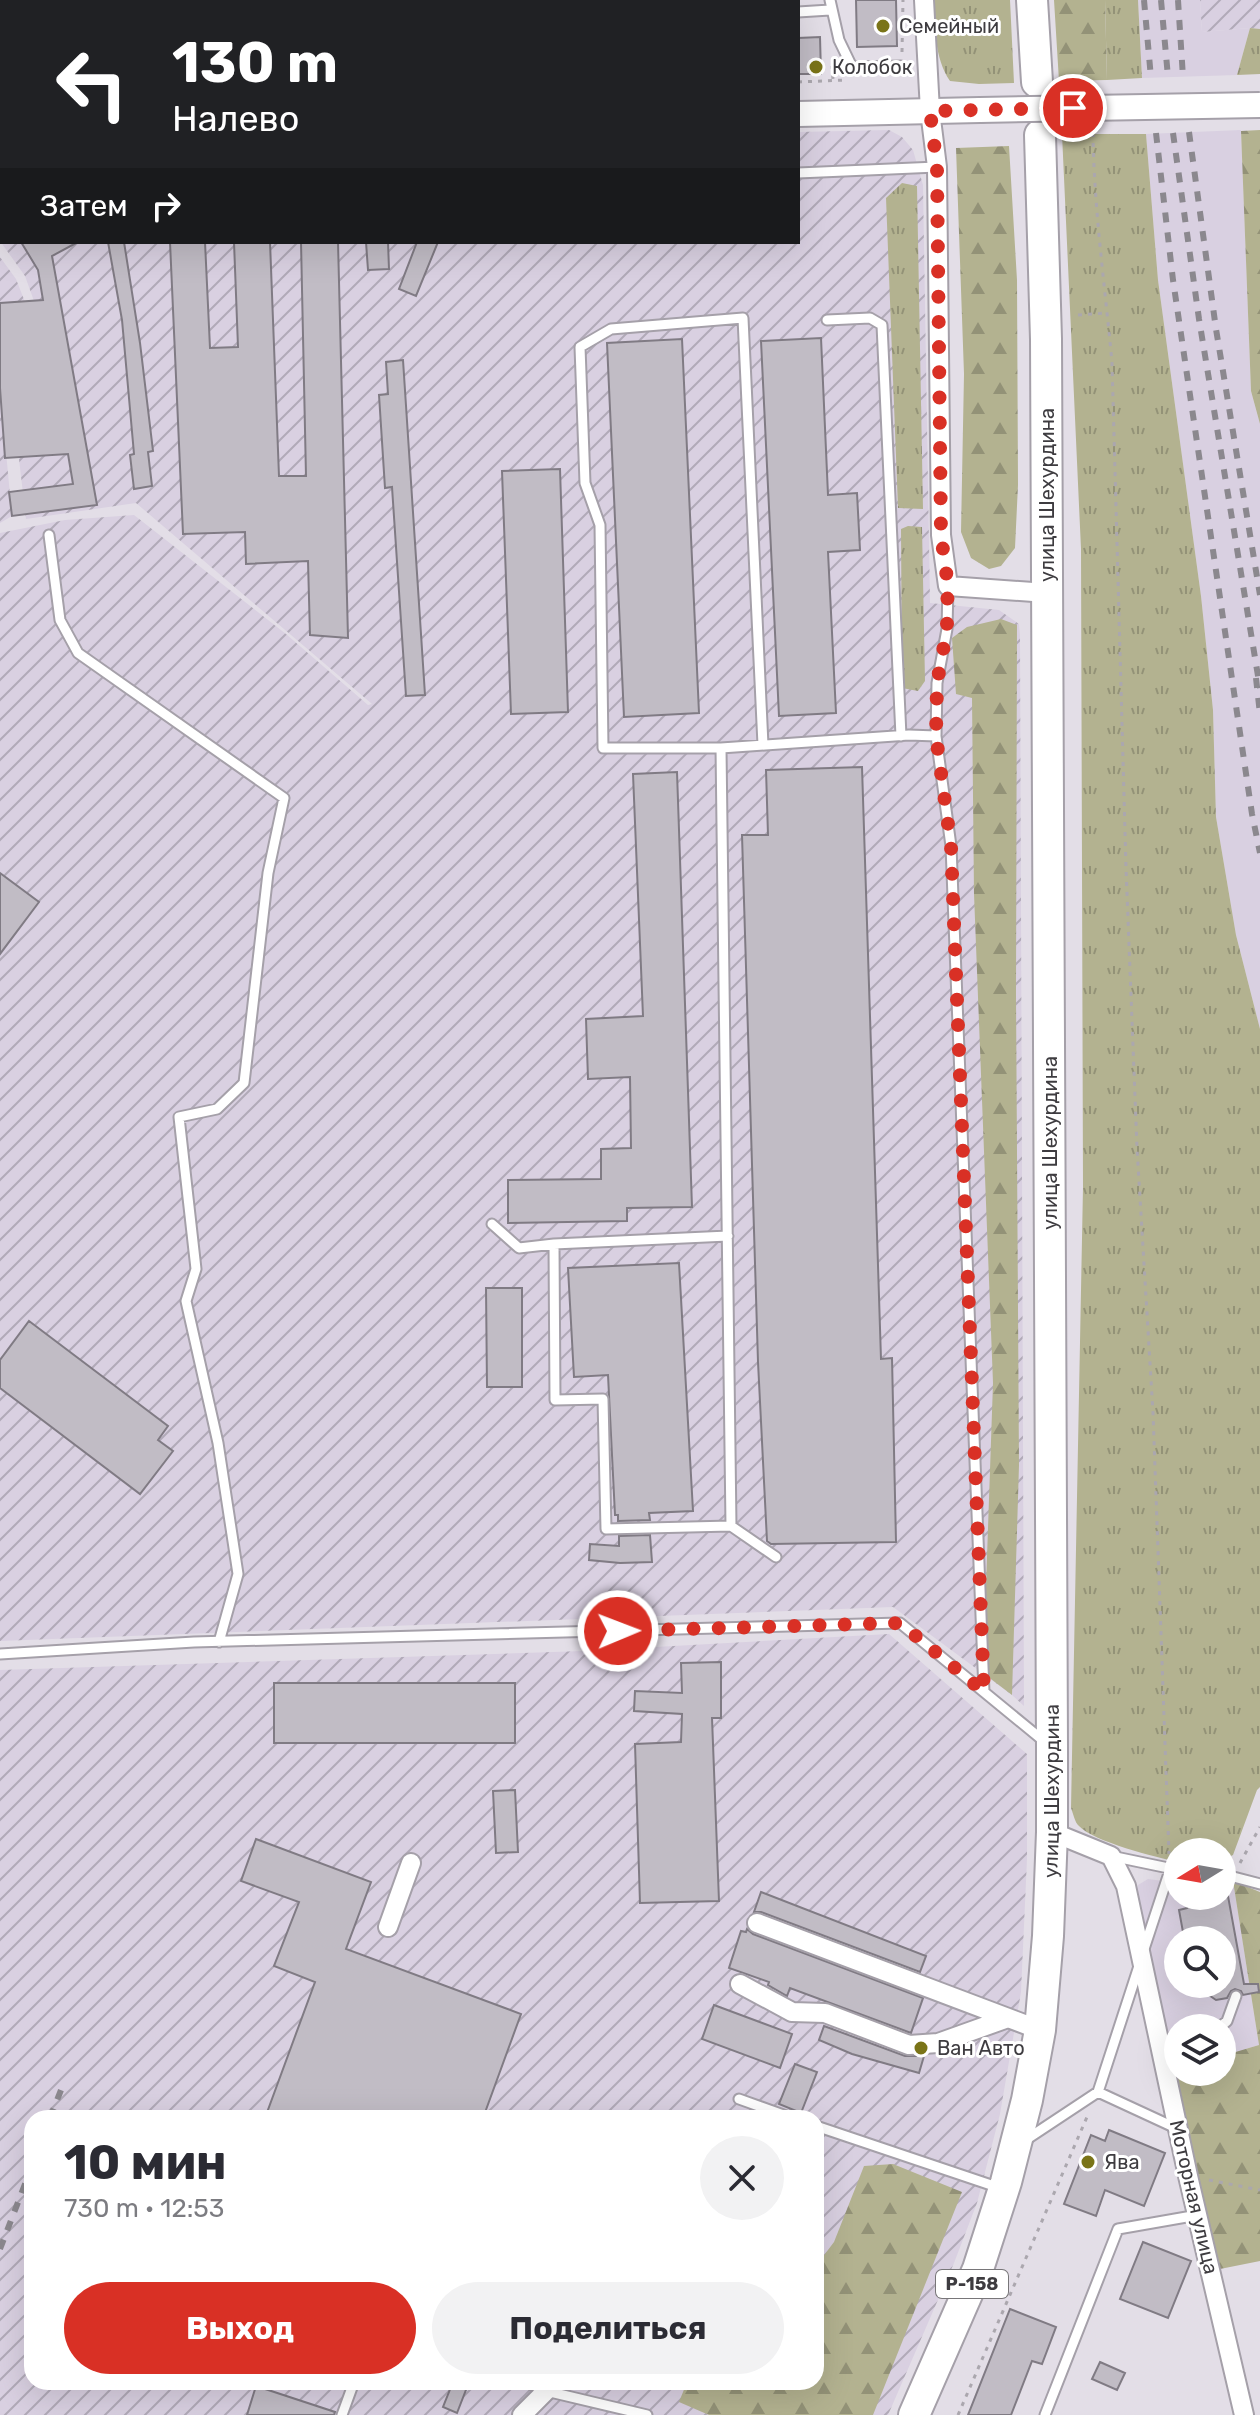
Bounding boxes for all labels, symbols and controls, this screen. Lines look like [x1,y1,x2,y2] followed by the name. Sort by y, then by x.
[899,14,999,38] place label: Семейный
[874,17,892,35] marker: Семейный
[172,30,338,96] text: 130 m
[40,32,144,136] icon: left
[832,55,913,79] place label: Колобок
[807,58,825,76] marker: Колобок
[1039,74,1107,142] pin
[1051,86,1095,130] icon: arrive
[172,97,299,140] text: Налево
[144,184,188,228] icon: right
[40,188,128,224] text: Затем
[1035,408,1059,582] street label: улица Шехурдина
[1038,1056,1062,1230] street label: улица Шехурдина
[576,1589,660,1673] position arrow
[1038,1704,1064,1878] street label: улица Шехурдина
[1164,1838,1236,1910] north arrow
[1164,1838,1236,2086] map controls
[1164,1926,1236,1998] button: search
[1164,2014,1236,2086] button: layers
[937,2036,1025,2060] place label: Ван Авто
[912,2039,930,2057] marker: Ван Авто
[1165,2118,1223,2276] street label: Моторная улица
[64,2134,227,2191] text: 10 мин
[700,2136,784,2220] button: close
[1104,2150,1139,2174] place label: Ява
[1079,2153,1097,2171] marker: Ява
[64,2193,224,2224] text: 730 m · 12:53
[936,2270,1008,2298] road number: Р-158
[64,2282,416,2374] button: Выход
[432,2282,784,2374] button: Поделиться

